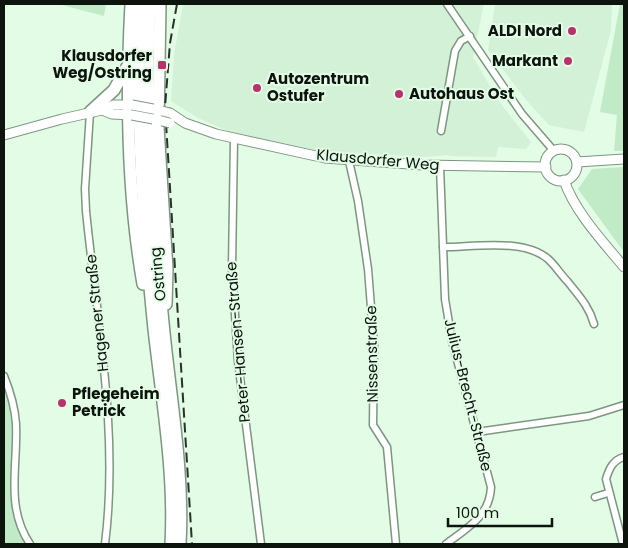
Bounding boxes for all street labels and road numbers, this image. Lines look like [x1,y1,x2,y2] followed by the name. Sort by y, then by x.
[316,144,440,175] street label: Klausdorfer Weg
[144,246,171,302] street label: Ostring
[80,253,113,373] street label: Hagener Straße
[220,261,255,423] street label: Peter-Hansen-Straße
[360,305,383,403] street label: Nissenstraße
[439,316,498,473] street label: Julius-Brecht-Straße

